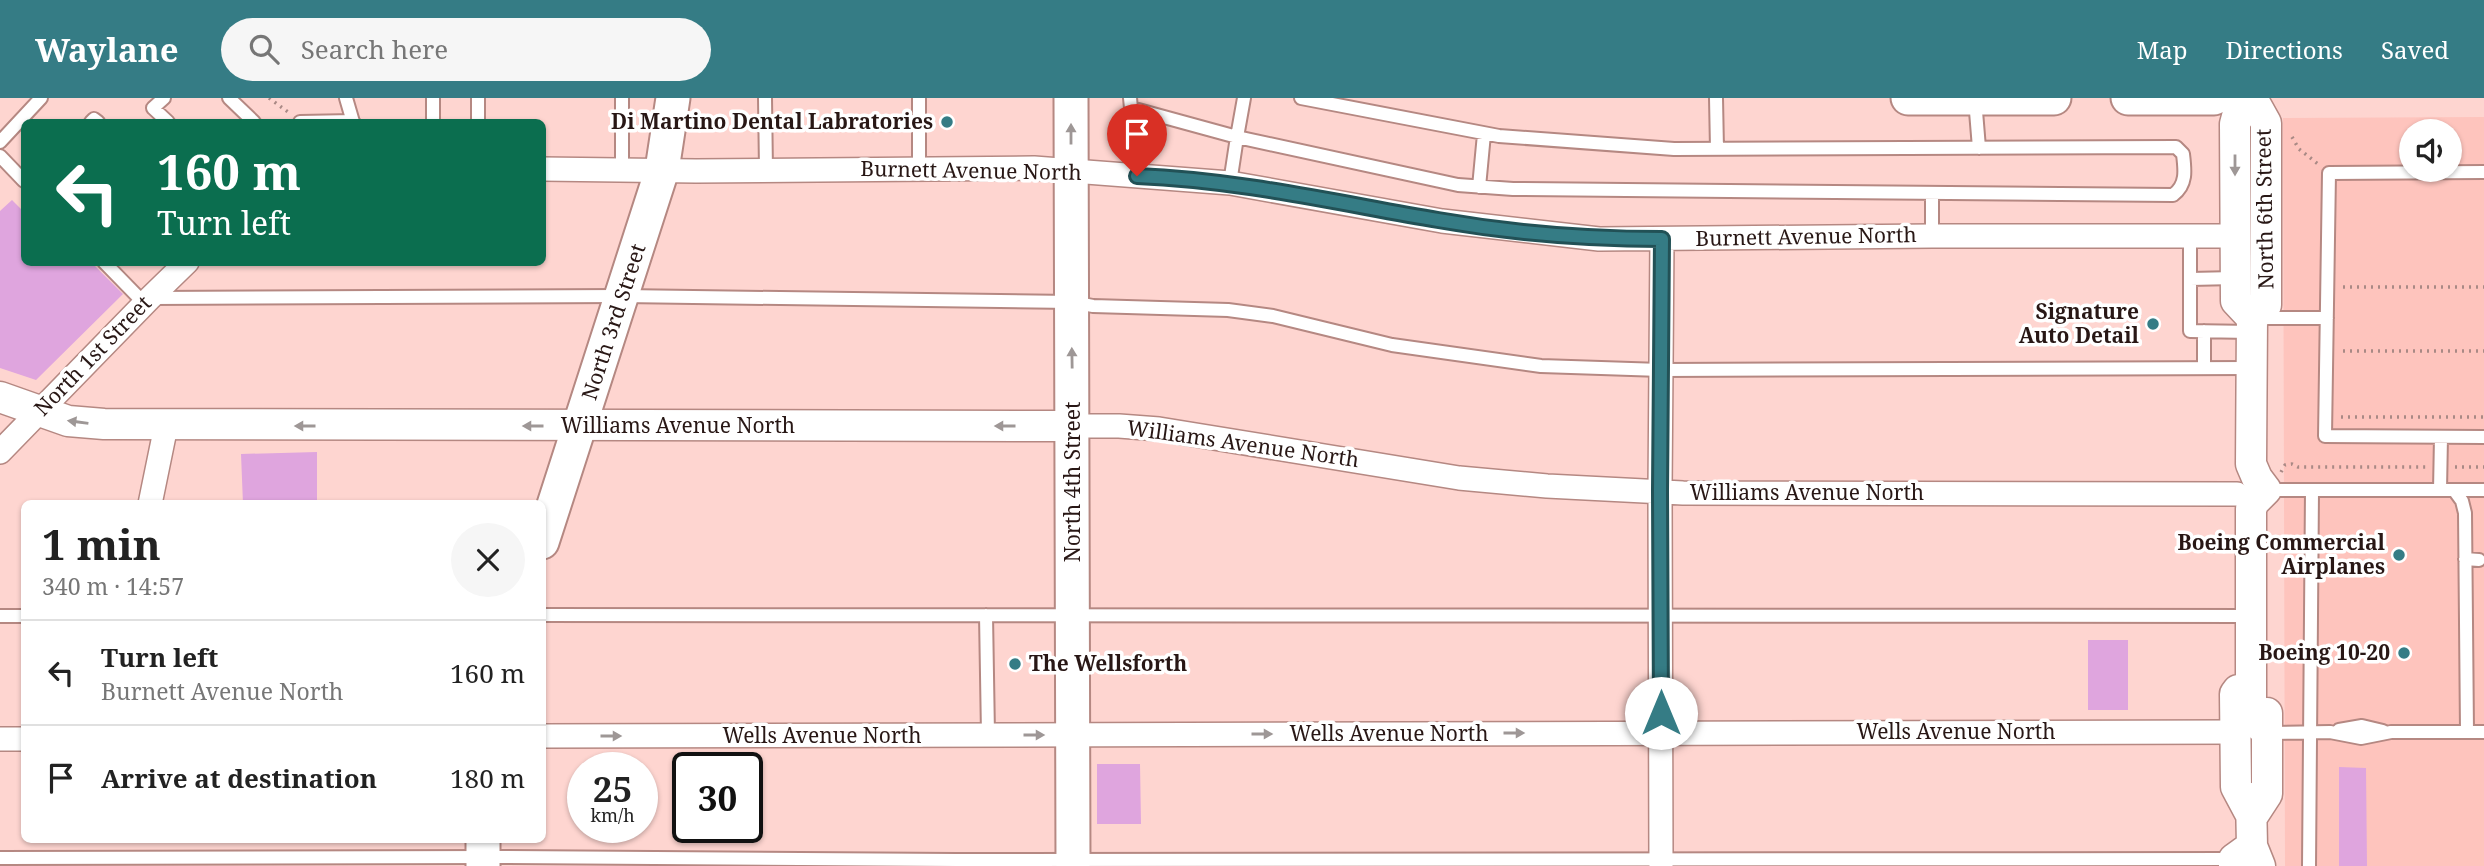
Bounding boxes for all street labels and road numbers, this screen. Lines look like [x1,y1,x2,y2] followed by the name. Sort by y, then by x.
[2249,128,2279,290] street label: North 6th Street
[860,154,1082,186] street label: Burnett Avenue North
[1695,220,1917,252] street label: Burnett Avenue North
[575,240,652,403] street label: North 3rd Street
[28,289,157,421] street label: North 1st Street
[1058,402,1086,562] street label: North 4th Street
[561,411,795,439] street label: Williams Avenue North
[1125,413,1361,473] street label: Williams Avenue North
[1690,478,1924,506] street label: Williams Avenue North
[1856,717,2056,745] street label: Wells Avenue North
[1289,719,1489,747] street label: Wells Avenue North
[722,721,922,749] street label: Wells Avenue North

